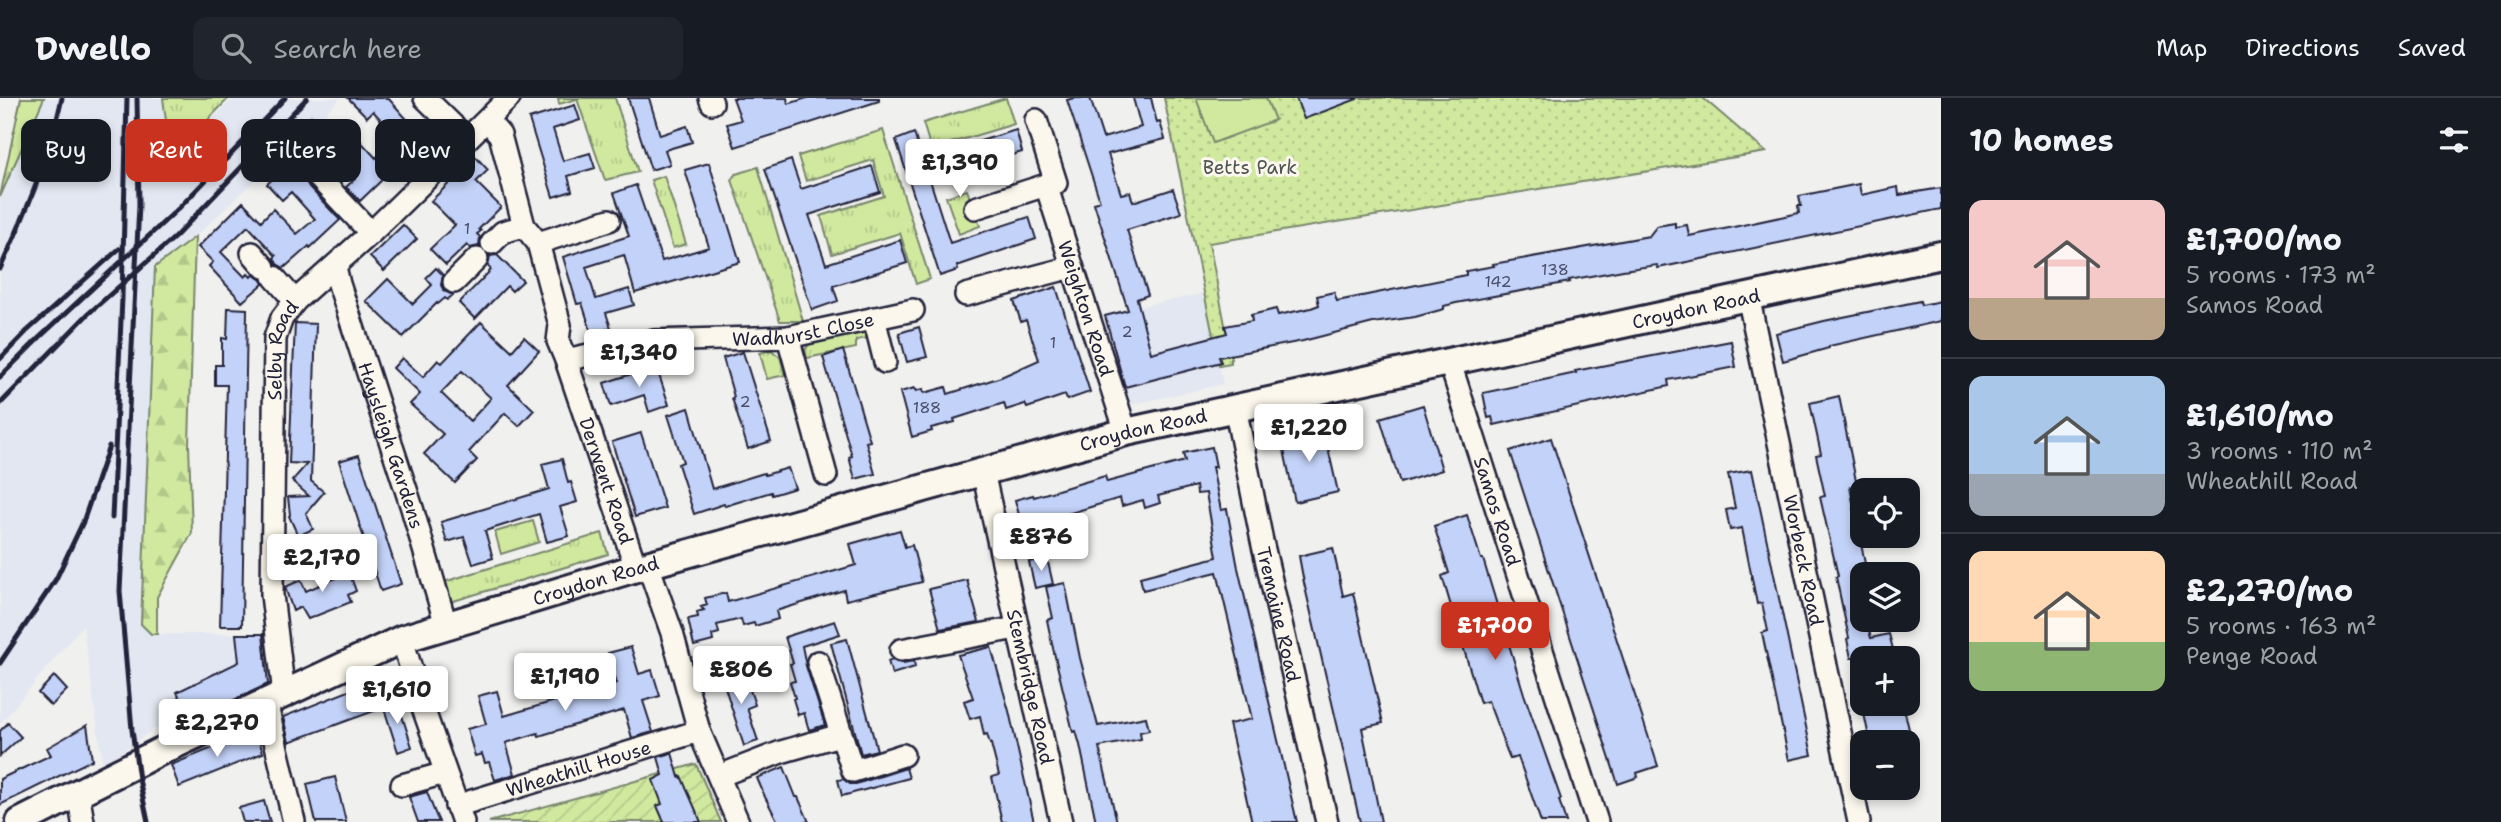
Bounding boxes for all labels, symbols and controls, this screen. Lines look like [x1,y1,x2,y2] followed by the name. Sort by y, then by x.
[193,17,683,80] search box
[35,26,151,71] text: Dwello
[217,29,255,67] icon: search
[273,31,422,66] text: Search here
[2156,32,2207,64] text: Map
[2245,32,2360,64] text: Directions
[2398,32,2466,64] text: Saved
[21,119,111,182] chip: Buy
[125,119,227,182] chip: Rent
[241,119,361,182] chip: Filters
[375,119,475,182] chip: New
[1969,120,2114,161] text: 10 homes
[2435,121,2473,159] icon: filters
[903,140,1017,199] pin: £1,390
[921,147,999,177] text: £1,390
[1203,155,1297,180] park label: Betts Park
[464,218,470,239] house number: 1
[2186,219,2342,260] text: £1,700/mo
[2025,228,2109,312] icon: home
[1052,237,1120,379] street label: Weighton Road
[1541,259,1569,280] house number: 138
[2186,260,2376,290] text: 5 rooms · 173 m²
[1484,271,1512,292] house number: 142
[1630,282,1762,334] street label: Croydon Road
[2186,290,2323,320] text: Samos Road
[262,295,304,400] street label: Selby Road
[732,306,876,351] street label: Wadhurst Close
[1121,321,1133,342] house number: 2
[582,330,696,389] pin: £1,340
[1050,332,1056,353] house number: 1
[600,337,678,367] text: £1,340
[353,359,430,532] street label: Haysleigh Gardens
[739,391,751,412] house number: 2
[2186,395,2334,436] text: £1,610/mo
[913,397,941,418] house number: 188
[1077,402,1209,457] street label: Croydon Road
[1252,404,1366,464] pin: £1,220
[2025,404,2109,488] icon: home
[1270,412,1348,442] text: £1,220
[574,414,640,547] street label: Derwent Road
[2186,436,2373,466] text: 3 rooms · 110 m²
[1468,454,1527,569] street label: Samos Road
[2186,466,2358,496] text: Wheathill Road
[1850,478,1920,800] map controls
[1850,478,1920,548] button: locate
[1778,492,1830,628] street label: Worbeck Road
[1000,514,1082,573] pin: £876
[1009,521,1073,551] text: £876
[265,534,379,594] pin: £2,170
[283,542,361,572] text: £2,170
[1251,544,1307,685] street label: Tremaine Road
[530,550,662,611] street label: Croydon Road
[1850,562,1920,632] button: layers
[2186,570,2353,611] text: £2,270/mo
[2025,579,2109,663] icon: home
[1438,602,1552,662] pin: £1,700
[1001,607,1060,767] street label: Stembridge Road
[1457,610,1533,640] text: £1,700
[2186,611,2377,641] text: 5 rooms · 163 m²
[2186,641,2318,671] text: Penge Road
[700,646,782,706] pin: £806
[1850,646,1920,716] button: +
[508,654,622,713] pin: £1,190
[709,654,773,684] text: £806
[530,661,600,691] text: £1,190
[340,666,454,726] pin: £1,610
[362,674,432,704] text: £1,610
[160,700,274,759] pin: £2,270
[175,707,259,737] text: £2,270
[1850,730,1920,800] button: −
[503,734,654,802] street label: Wheathill House

